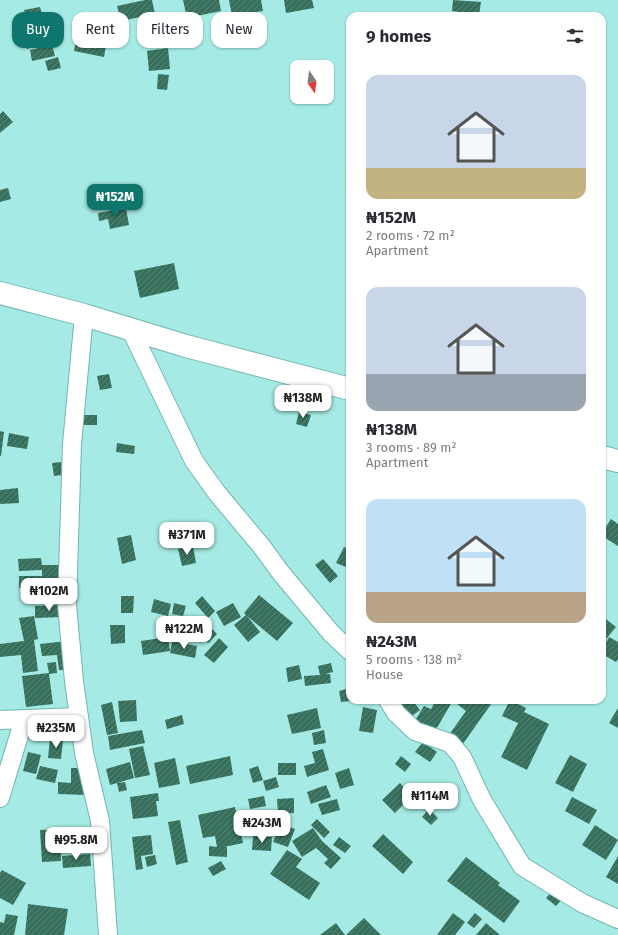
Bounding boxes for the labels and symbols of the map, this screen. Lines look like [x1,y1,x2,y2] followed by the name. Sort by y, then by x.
[290,60,334,104] north arrow
[87,184,143,218] pin: ₦152M
[275,385,331,419] pin: ₦138M
[159,522,215,556] pin: ₦371M
[21,578,77,612] pin: ₦102M
[156,616,212,650] pin: ₦122M
[28,715,84,749] pin: ₦235M
[402,783,458,817] pin: ₦114M
[234,810,290,844] pin: ₦243M
[43,827,109,861] pin: ₦95.8M

